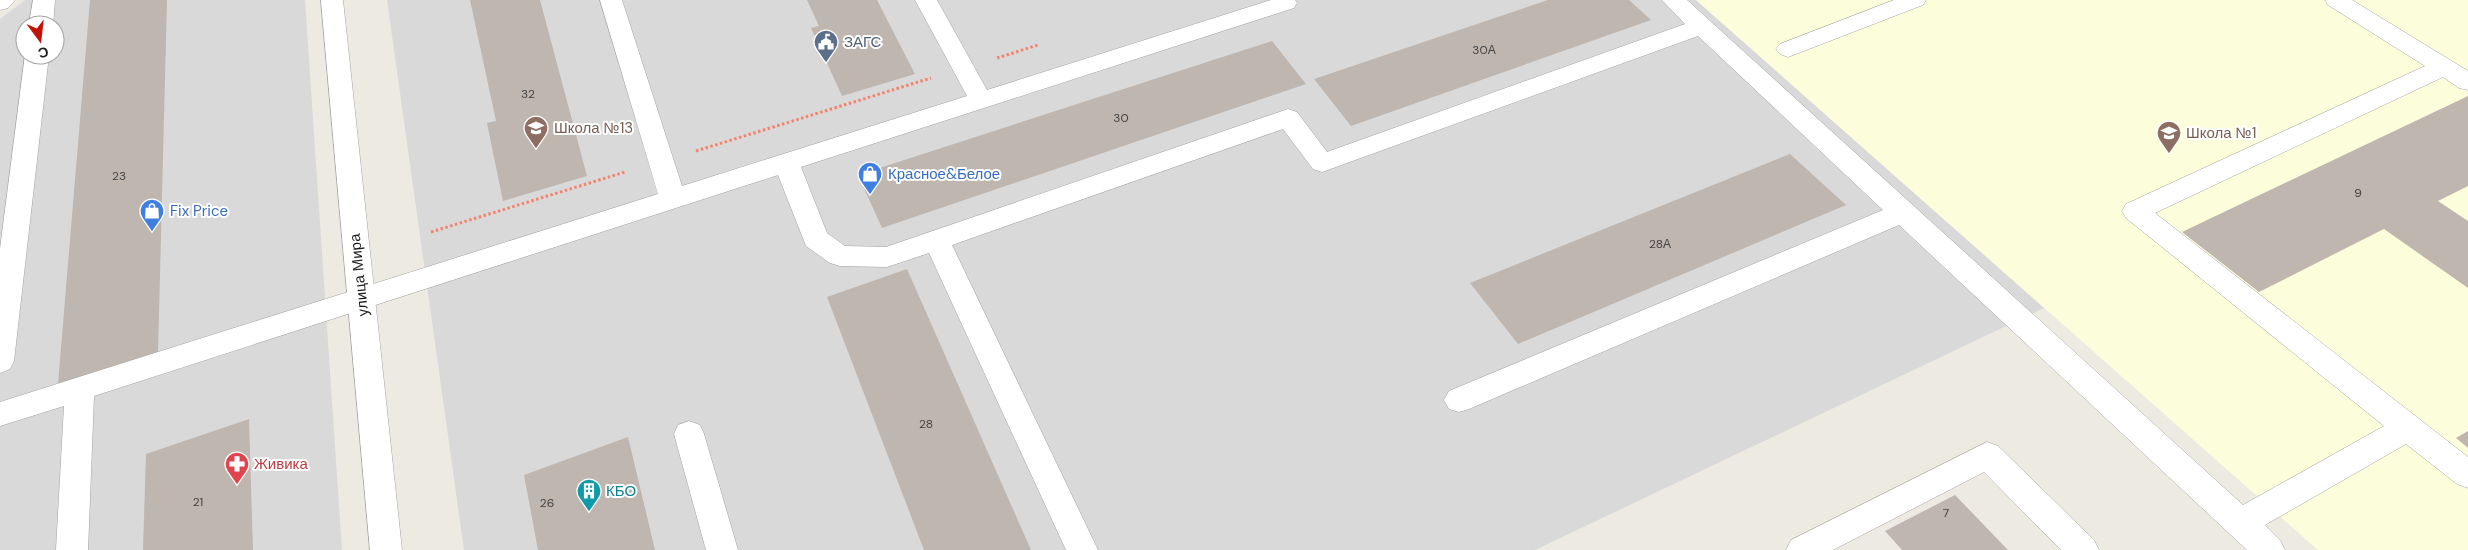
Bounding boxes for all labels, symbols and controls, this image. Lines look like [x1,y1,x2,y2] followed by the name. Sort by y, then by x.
[15,15,65,65] north arrow
[813,29,839,63] public building icon: ЗАГС
[844,32,882,52] place label: ЗАГС
[1472,42,1496,58] house number: 30А
[36,43,51,63] text: С
[521,86,535,102] house number: 32
[1113,110,1129,126] house number: 30
[523,115,549,149] school or university icon: Школа №13
[554,118,633,138] place label: Школа №13
[2156,120,2182,154] school or university icon: Школа №1
[2186,123,2256,143] place label: Школа №1
[857,161,883,195] shop icon: Красное&Белое
[888,164,1000,184] place label: Красное&Белое
[112,168,126,184] house number: 23
[2354,185,2362,201] house number: 9
[139,198,165,232] shop icon: Fix Price
[170,201,228,221] place label: Fix Price
[345,232,373,317] street label: улица Мира
[1649,236,1671,252] house number: 28А
[919,416,933,432] house number: 28
[224,451,250,485] pharmacy icon: Живика
[254,454,308,474] place label: Живика
[576,478,602,512] building icon: КБО
[606,481,636,501] place label: КБО
[193,494,203,510] house number: 21
[540,495,554,511] house number: 26
[1943,505,1949,521] house number: 7

